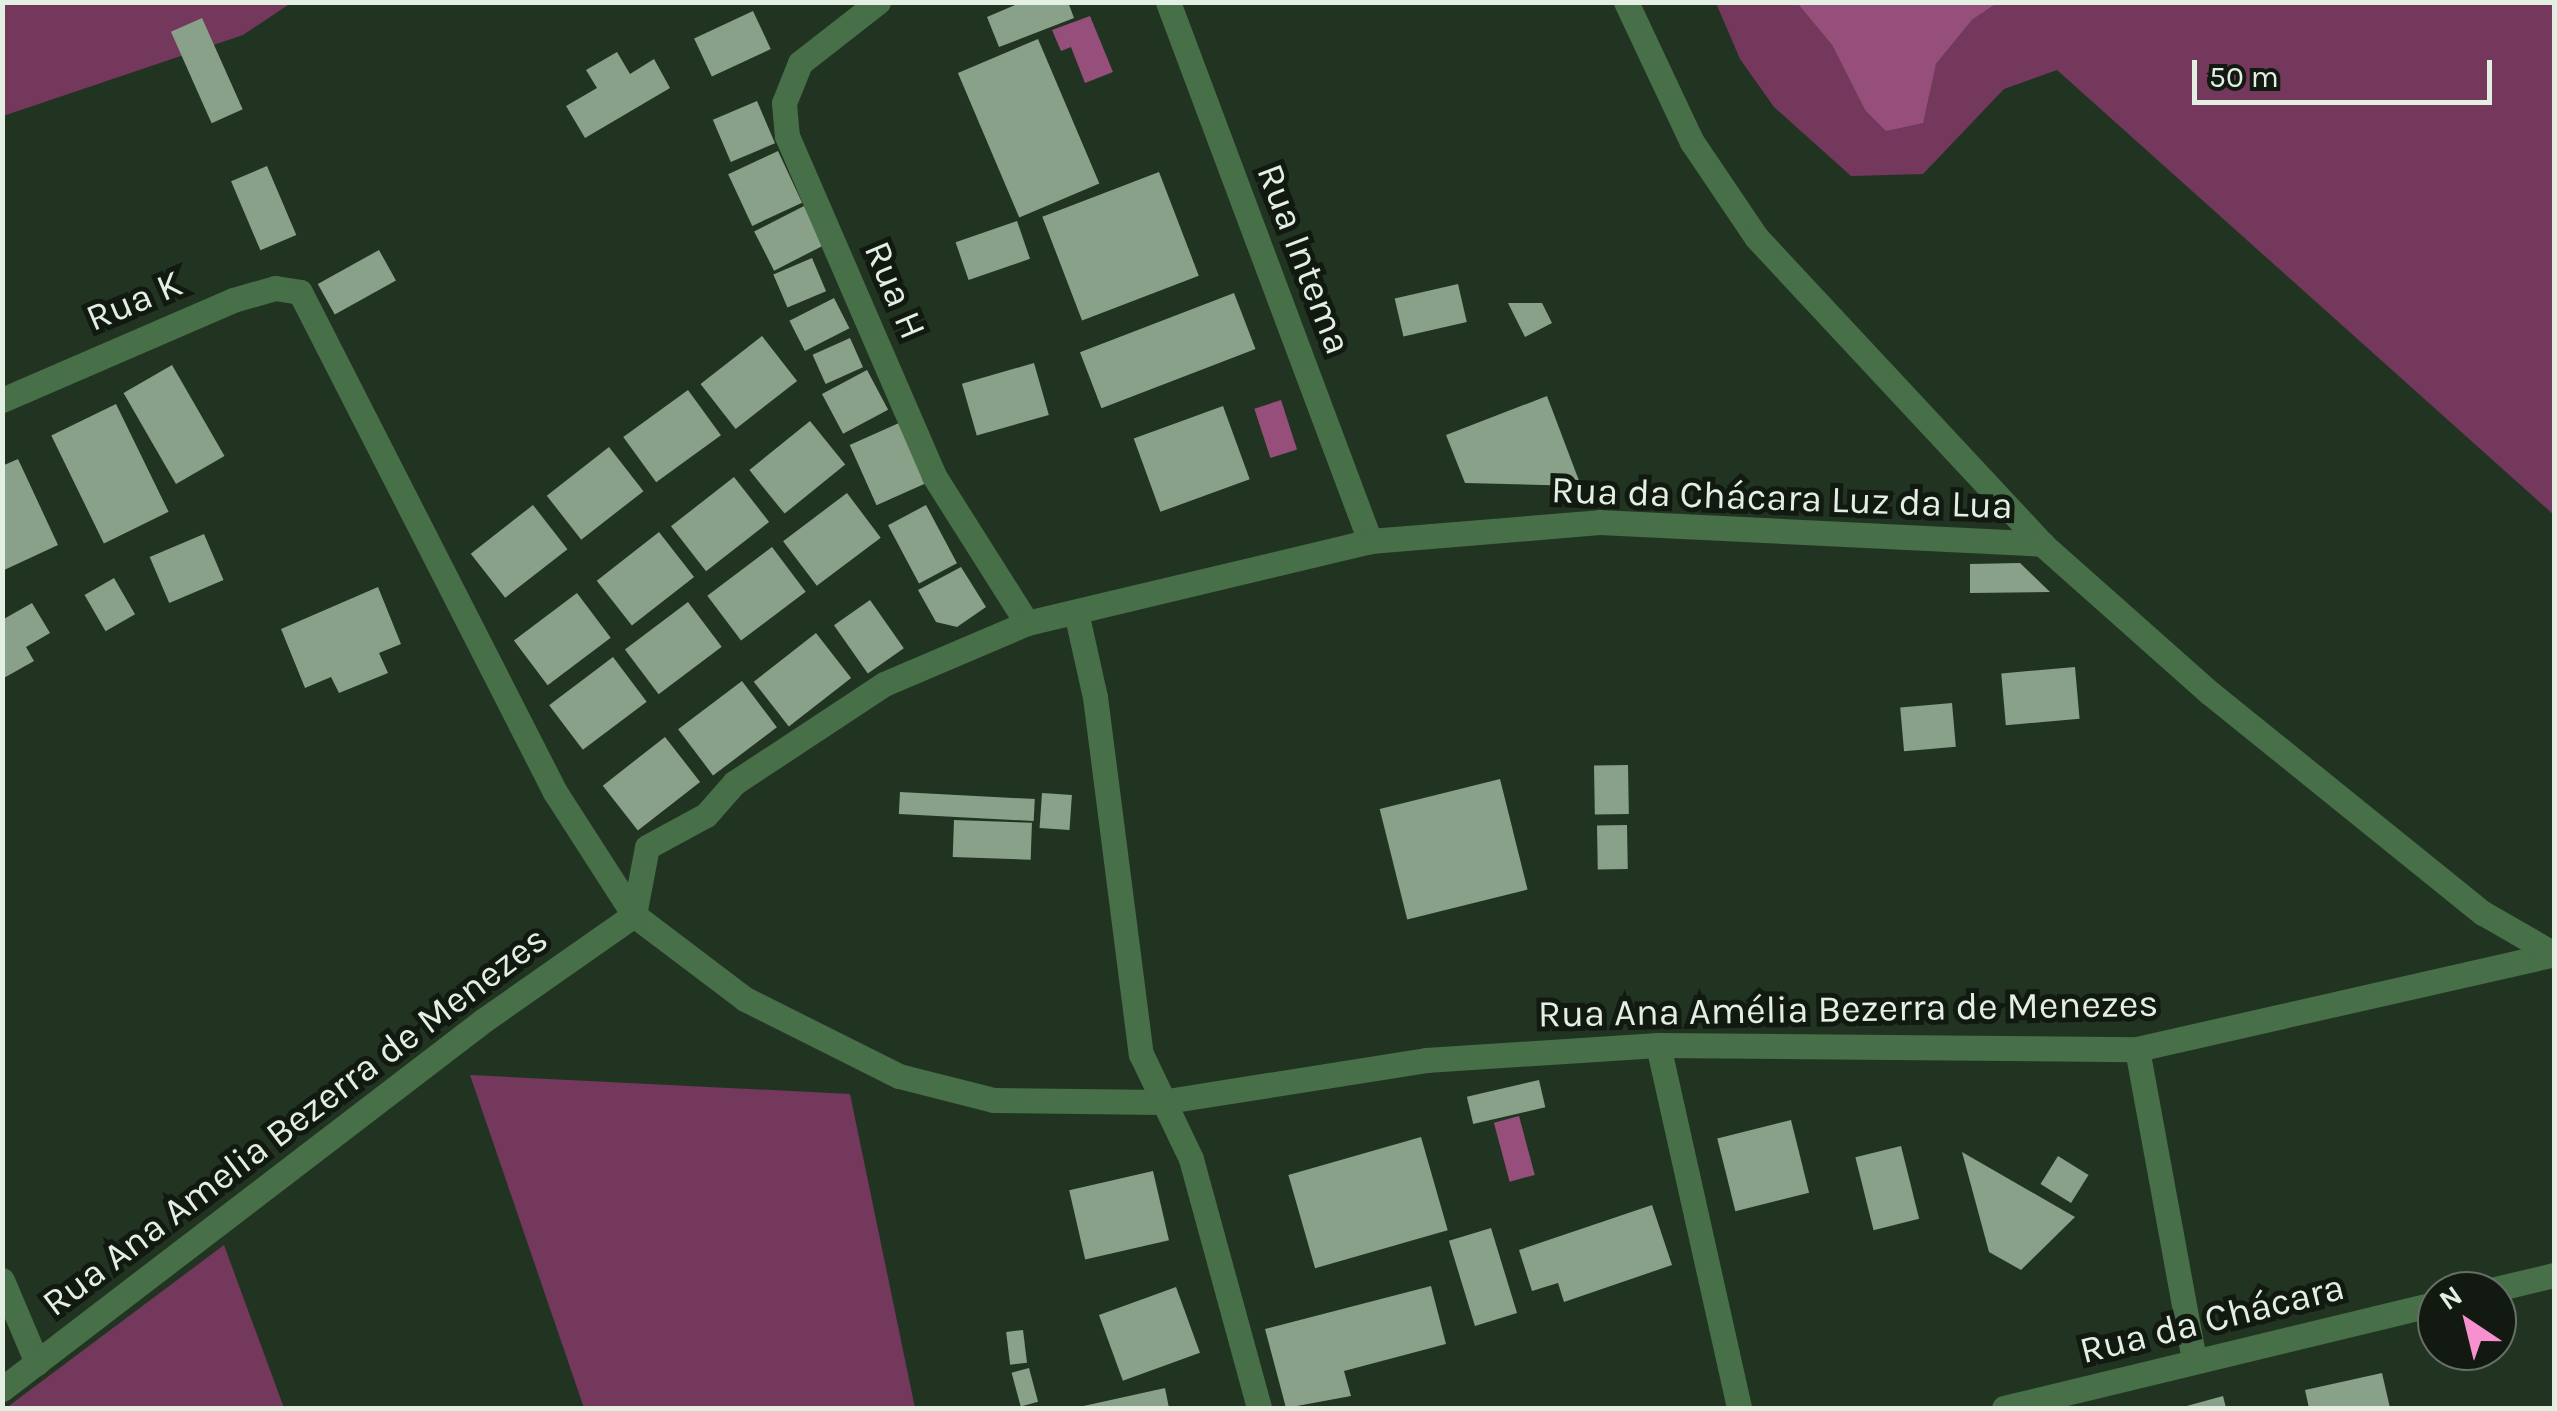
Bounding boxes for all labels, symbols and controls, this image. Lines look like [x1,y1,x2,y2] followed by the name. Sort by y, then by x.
[2197,40,2497,102] scale bar
[2209,59,2279,95] text: 50 m
[1247,157,1361,361] street label: Rua Intema
[854,234,936,346] street label: Rua H
[79,261,189,341] street label: Rua K
[1550,467,2014,529] street label: Rua da Chácara Luz da Lua
[33,916,557,1326] street label: Rua Ana Amelia Bezerra de Menezes
[1537,981,2159,1037] street label: Rua Ana Amélia Bezerra de Menezes
[2075,1264,2349,1374] street label: Rua da Chácara
[2417,1271,2517,1371] north arrow
[2433,1278,2468,1317] text: N

